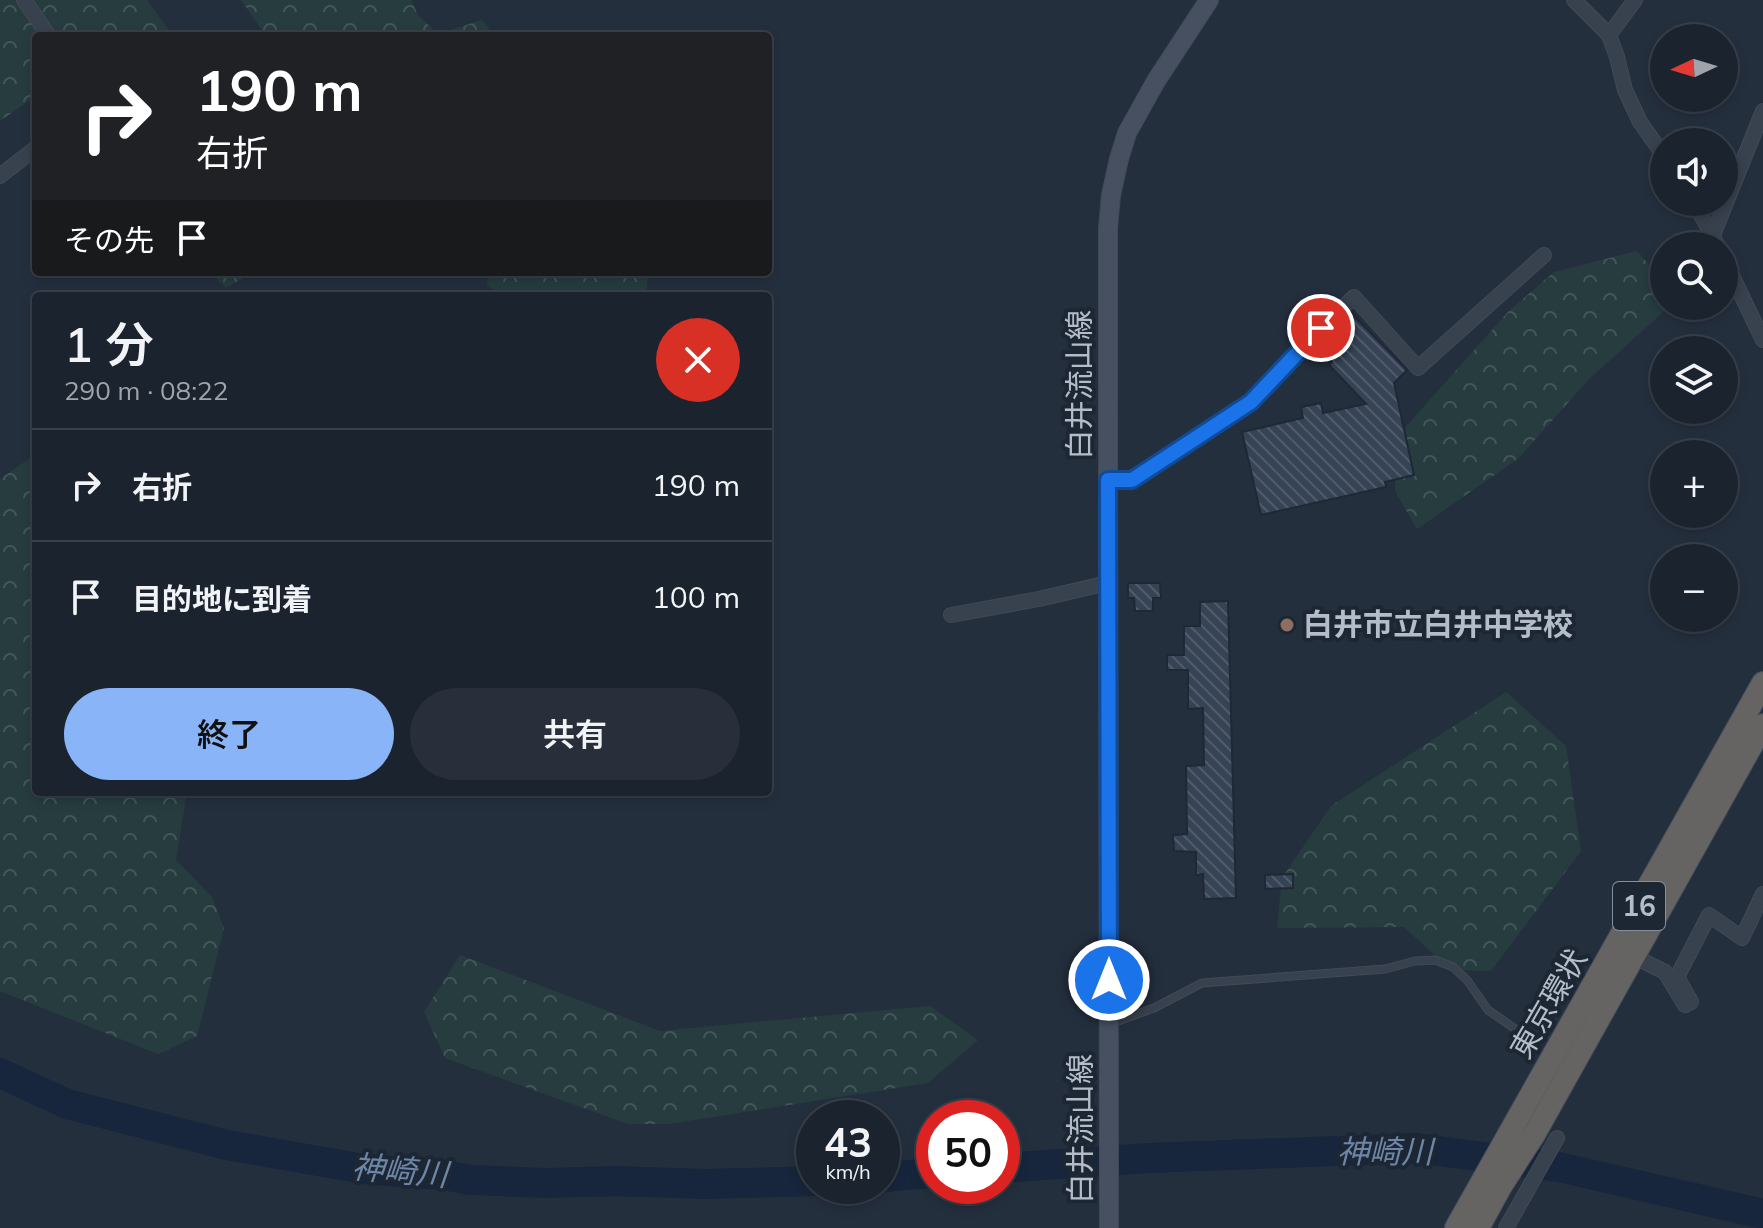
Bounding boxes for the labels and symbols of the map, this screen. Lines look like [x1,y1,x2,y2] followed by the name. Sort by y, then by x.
[1650,24,1738,112] north arrow
[1287,294,1355,362] pin
[1060,310,1098,460] street label: 白井流山線
[1303,605,1573,643] place label: 白井市立白井中学校
[1278,616,1296,634] marker: 白井市立白井中学校
[1613,882,1665,930] road number: 16
[1067,938,1151,1022] position arrow
[1502,942,1595,1065] street label: 東京環状
[1061,1054,1099,1204] street label: 白井流山線
[916,1100,1020,1204] speed limit sign: 50
[1337,1131,1436,1171] water label: 神崎川
[351,1146,453,1194] water label: 神崎川

